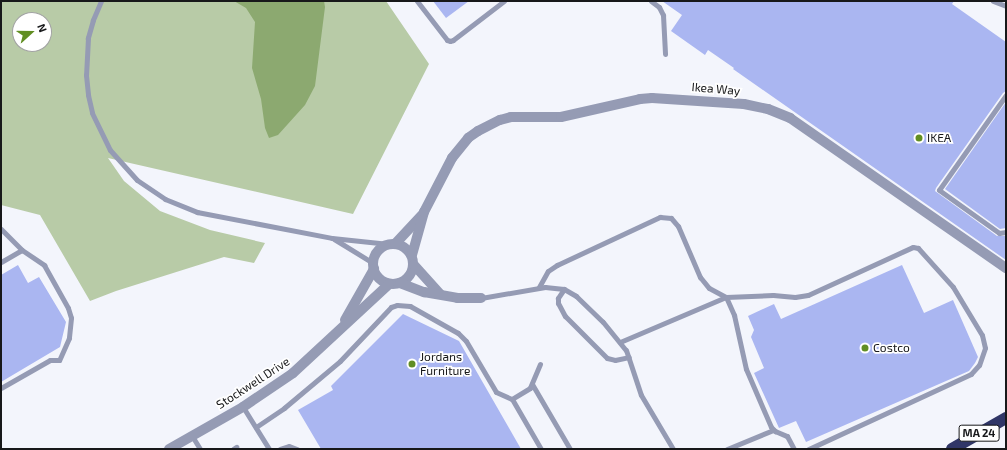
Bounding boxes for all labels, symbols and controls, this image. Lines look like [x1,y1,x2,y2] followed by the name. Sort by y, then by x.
[12,12,52,52] north arrow
[35,22,50,34] text: N
[691,80,741,98] street label: Ikea Way
[927,131,951,145] place label: IKEA
[914,133,924,143] marker: IKEA
[873,341,910,355] place label: Costco
[860,343,870,353] marker: Costco
[420,350,470,378] place label: Jordans Furniture
[214,354,292,412] street label: Stockwell Drive
[407,359,417,369] marker: Jordans Furniture
[958,424,1000,442] road number: MA 24

